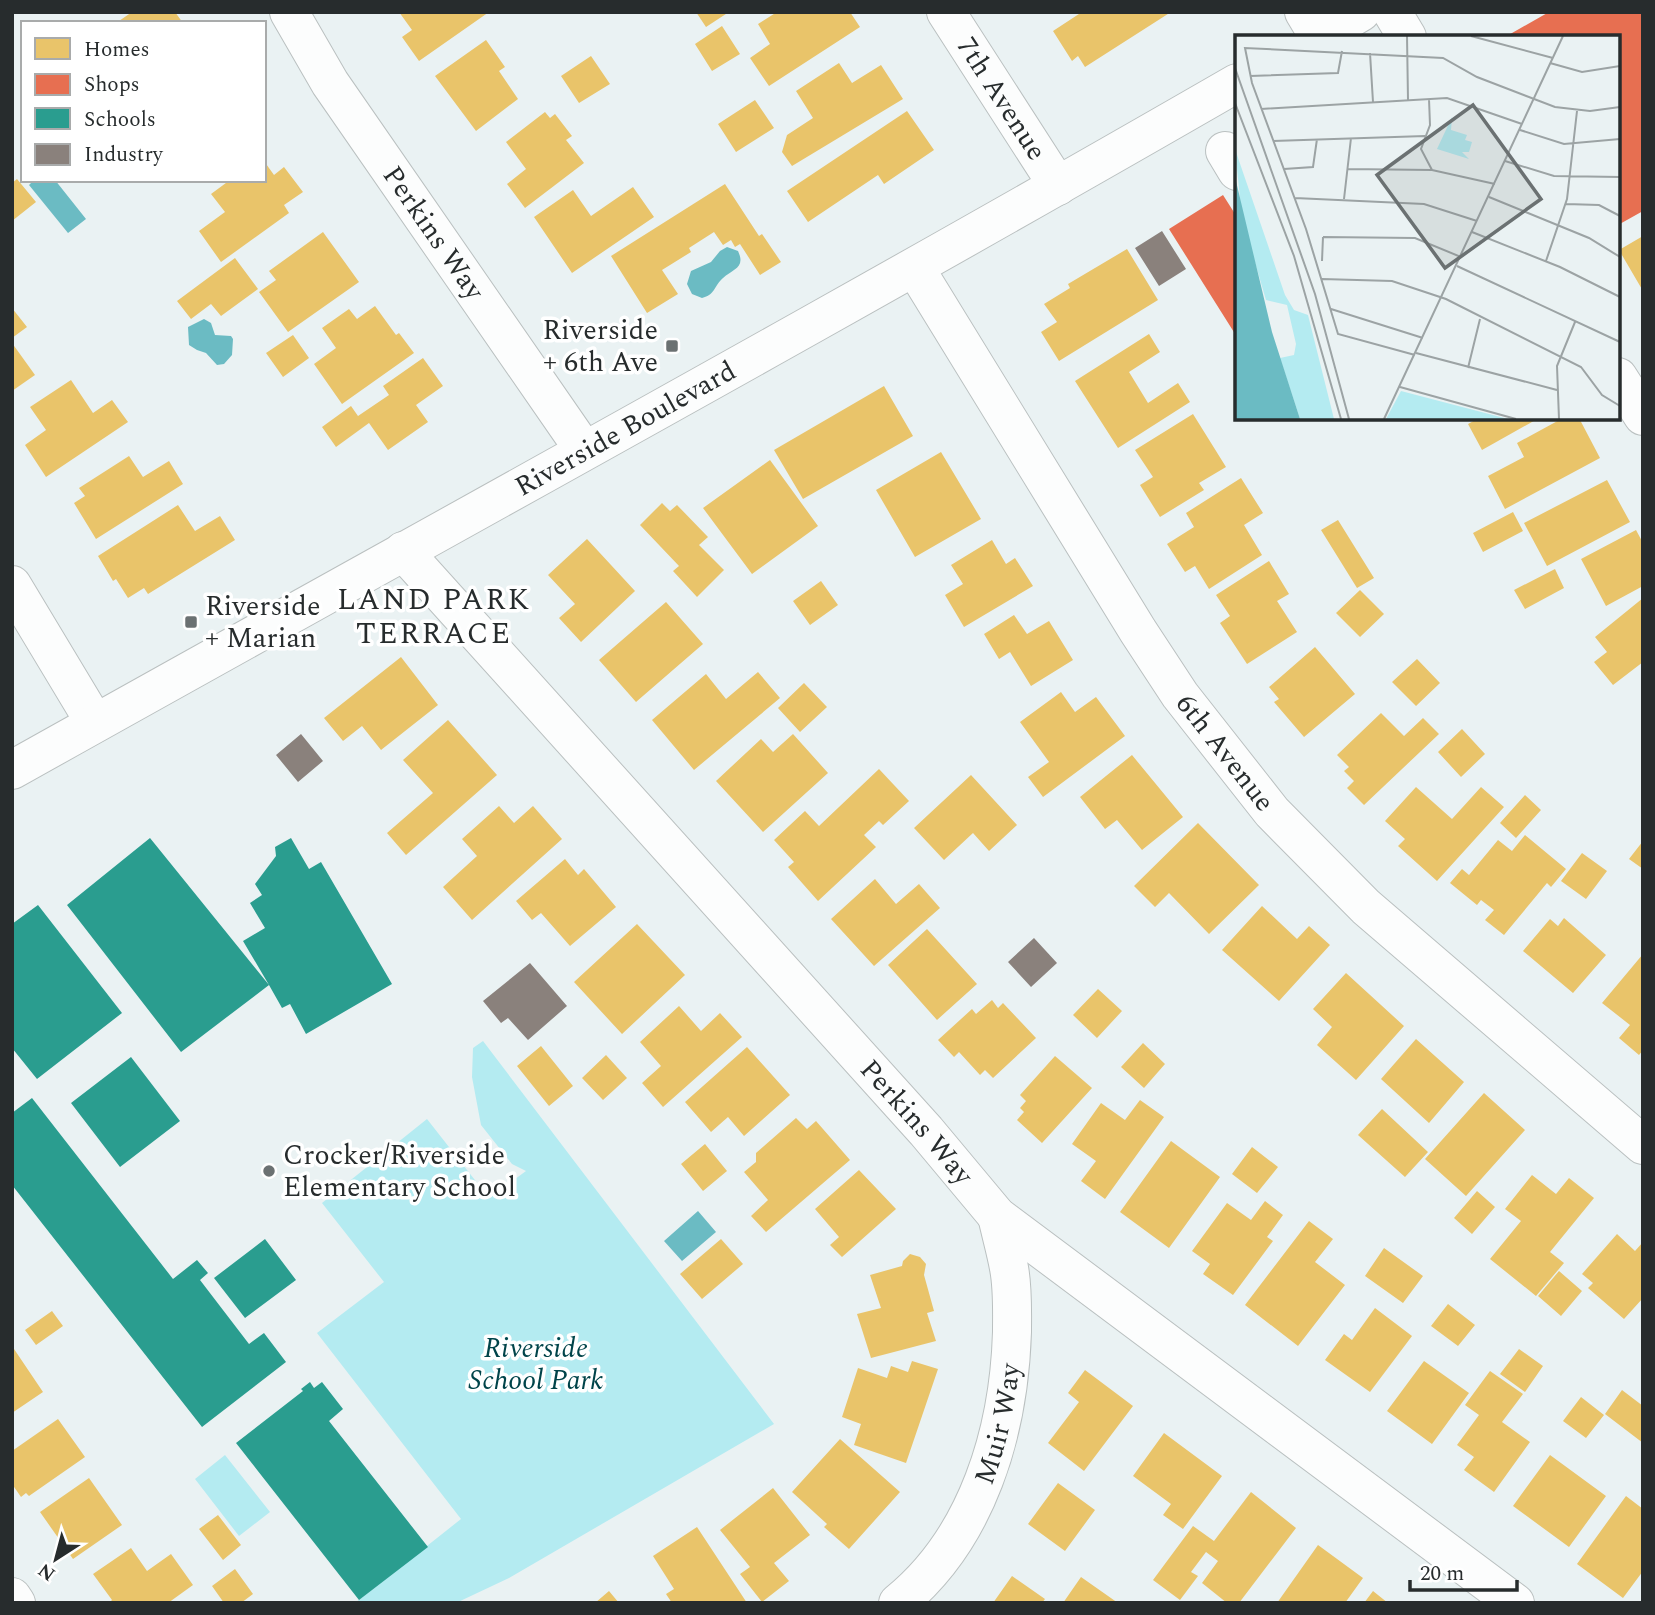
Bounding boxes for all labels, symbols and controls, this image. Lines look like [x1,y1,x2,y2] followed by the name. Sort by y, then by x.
[21,21,266,182] legend
[946,28,1058,169] street label: 7th Avenue
[84,34,150,66] text: Homes
[1235,35,1620,420] inset map
[84,69,140,101] text: Shops
[84,104,156,136] text: Schools
[84,139,164,171] text: Industry
[372,157,496,310] street label: Perkins Way
[543,309,658,384] place label: Riverside + 6th Ave
[664,338,680,354] marker: Riverside + 6th Ave
[507,349,744,508] street label: Riverside Boulevard
[337,577,531,657] district label: LAND PARK TERRACE
[205,585,320,660] place label: Riverside + Marian
[183,614,199,630] marker: Riverside + Marian
[1165,685,1285,821] street label: 6th Avenue
[849,1049,985,1196] street label: Perkins Way
[283,1134,516,1209] place label: Crocker/Riverside Elementary School
[261,1163,277,1179] marker: Crocker/Riverside Elementary School
[469,1327,603,1402] park label: Riverside School Park
[963,1360,1032,1490] street label: Muir Way
[21,1524,91,1594] north arrow
[1410,1548,1517,1592] scale bar
[32,1555,62,1588] text: N
[1420,1558,1464,1590] text: 20 m

